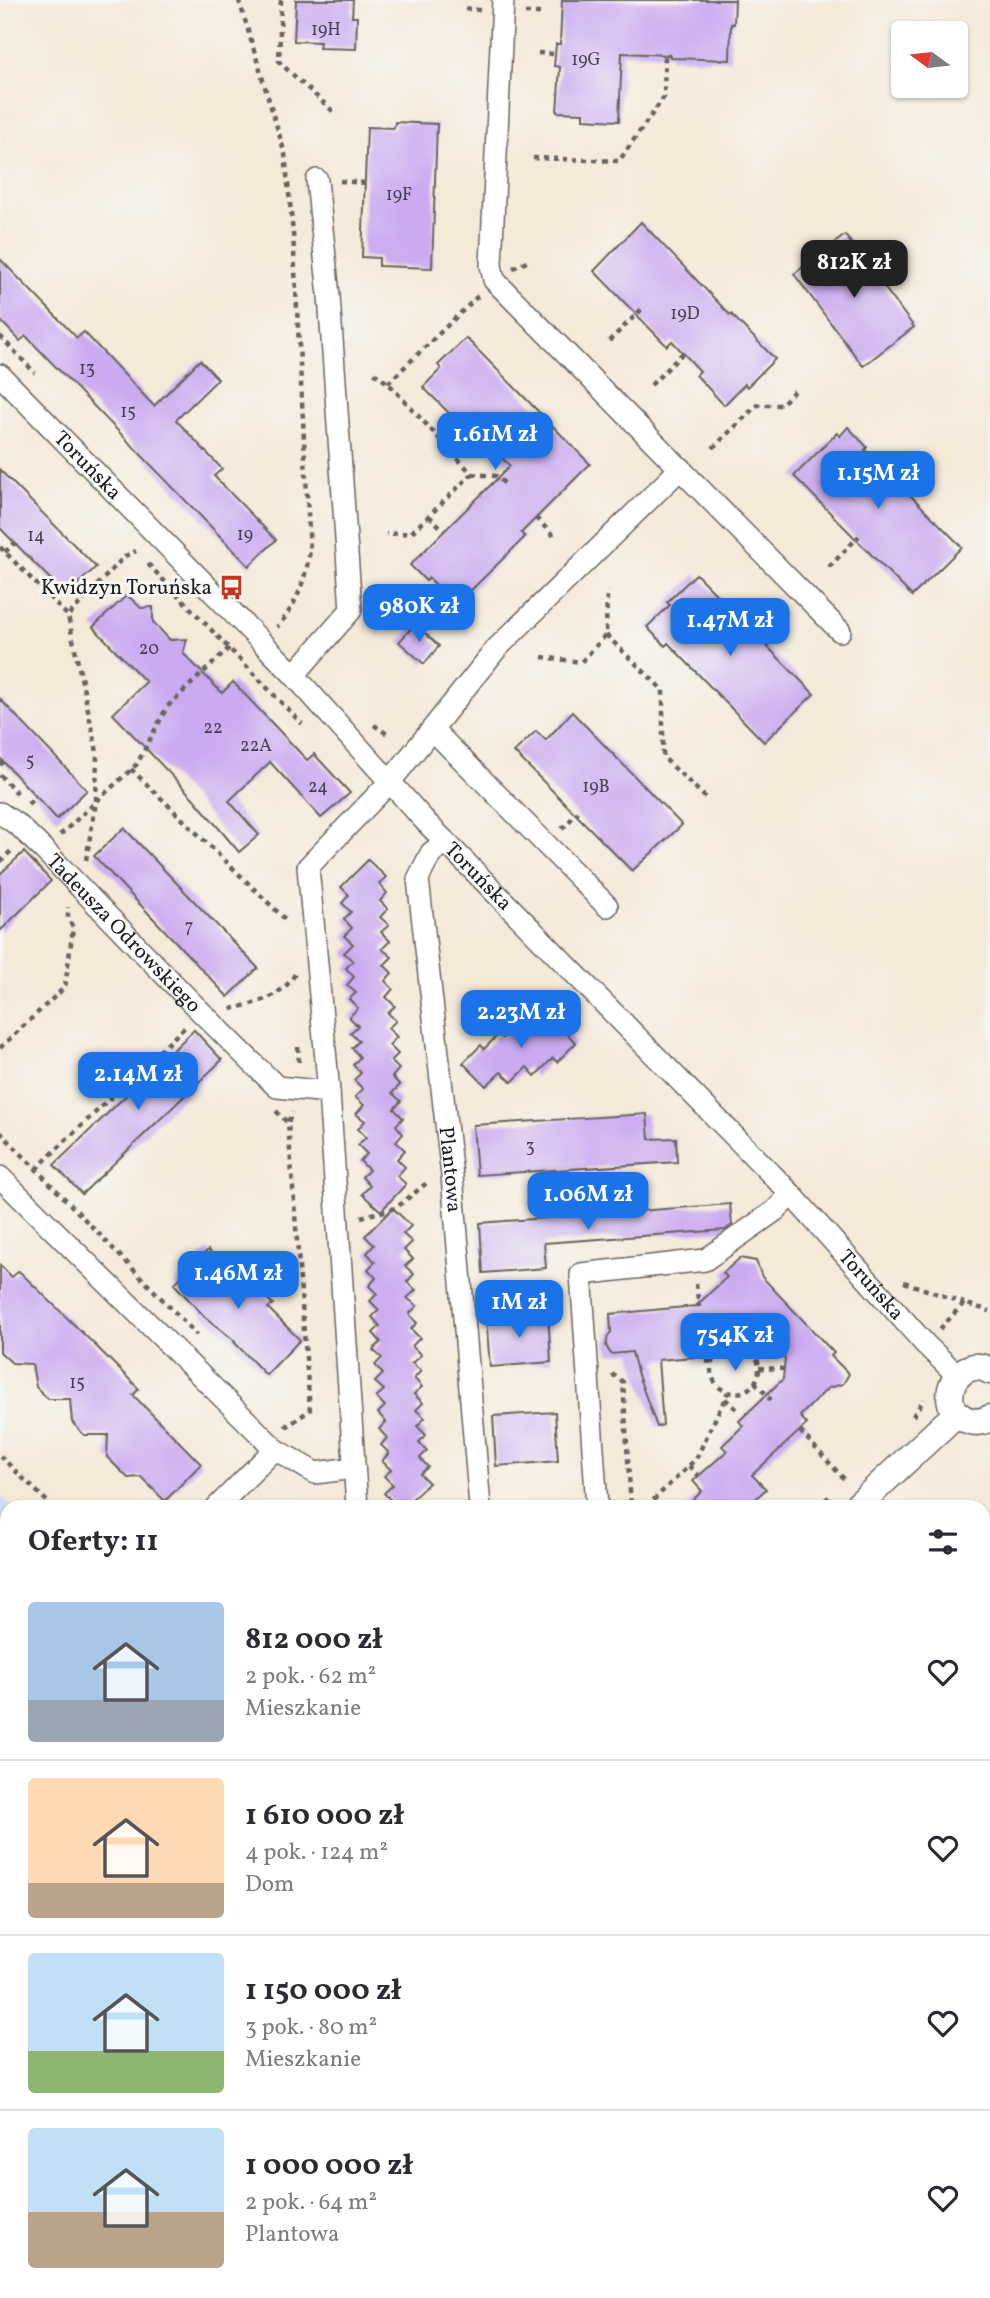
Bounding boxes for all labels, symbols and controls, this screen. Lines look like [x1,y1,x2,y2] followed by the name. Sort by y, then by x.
[311,18,341,43] house number: 19H
[891,21,968,98] north arrow
[891,21,968,98] map controls
[571,48,601,73] house number: 19G
[386,183,412,208] house number: 19F
[789,240,919,300] pin: 812K zł
[817,247,891,279] text: 812K zł
[670,302,700,327] house number: 19D
[79,357,95,382] house number: 13
[120,400,136,425] house number: 15
[423,412,567,472] pin: 1.61M zł
[453,419,537,451] text: 1.61M zł
[47,425,128,507] street label: Toruńska
[806,452,950,511] pin: 1.15M zł
[837,458,919,490] text: 1.15M zł
[237,523,253,548] house number: 19
[27,524,45,549] house number: 14
[218,573,246,601] bus stop icon: Kwidzyn Toruńska
[41,574,212,603] place label: Kwidzyn Toruńska
[354,584,484,644] pin: 980K zł
[379,591,459,623] text: 980K zł
[658,598,802,658] pin: 1.47M zł
[687,605,773,637] text: 1.47M zł
[139,637,159,662] house number: 20
[203,716,223,741] house number: 22
[240,734,272,759] house number: 22A
[26,749,34,774] house number: 5
[308,775,328,800] house number: 24
[582,775,610,800] house number: 19B
[437,836,518,918] street label: Toruńska
[39,848,207,1020] street label: Tadeusza Odrowskiego
[185,915,193,940] house number: 7
[449,990,593,1050] pin: 2.23M zł
[477,997,565,1029] text: 2.23M zł
[66,1052,210,1112] pin: 2.14M zł
[94,1059,182,1091] text: 2.14M zł
[430,1125,468,1214] street label: Plantowa
[525,1135,535,1160] house number: 3
[516,1172,660,1232] pin: 1.06M zł
[543,1179,633,1211] text: 1.06M zł
[831,1244,910,1327] street label: Toruńska
[166,1252,310,1311] pin: 1.46M zł
[194,1258,282,1290] text: 1.46M zł
[470,1280,568,1340] pin: 1M zł
[491,1287,547,1319] text: 1M zł
[670,1314,800,1373] pin: 754K zł
[697,1320,773,1352] text: 754K zł
[69,1371,85,1396] house number: 15
[28,1521,159,1563] text: Oferty: 11
[924,1523,962,1561] icon: filters
[245,1619,383,1661] text: 812 000 zł
[84,1630,168,1714] icon: home
[924,1653,962,1691] icon: heart
[245,1661,376,1693] text: 2 pok. · 62 m²
[245,1693,361,1725] text: Mieszkanie
[245,1795,404,1837] text: 1 610 000 zł
[84,1806,168,1890] icon: home
[924,1829,962,1867] icon: heart
[245,1837,388,1869] text: 4 pok. · 124 m²
[245,1869,294,1901] text: Dom
[245,1970,401,2012] text: 1 150 000 zł
[84,1981,168,2065] icon: home
[924,2004,962,2042] icon: heart
[245,2012,377,2044] text: 3 pok. · 80 m²
[245,2044,361,2076] text: Mieszkanie
[245,2145,413,2187] text: 1 000 000 zł
[84,2156,168,2240] icon: home
[924,2179,962,2217] icon: heart
[245,2187,377,2219] text: 2 pok. · 64 m²
[245,2219,340,2251] text: Plantowa

